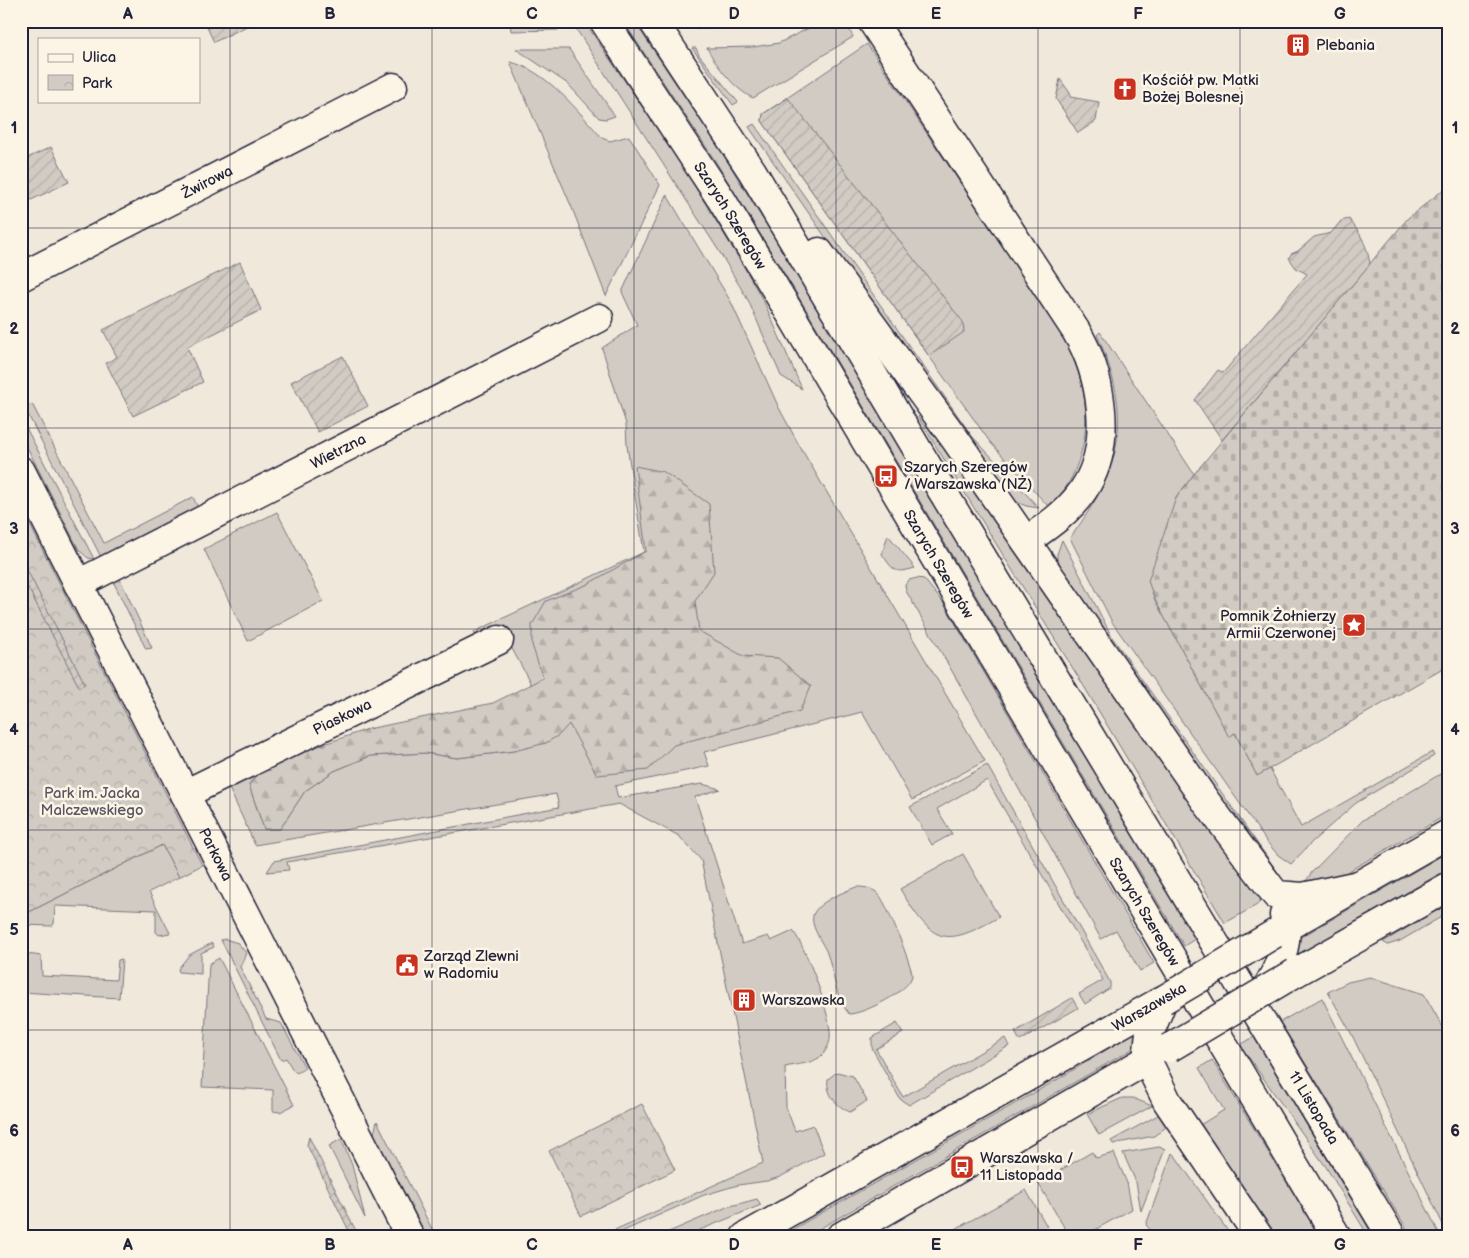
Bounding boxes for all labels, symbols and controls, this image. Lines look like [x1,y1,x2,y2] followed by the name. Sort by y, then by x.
[122,5,133,24] text: A
[324,5,336,24] text: B
[526,5,538,24] text: C
[728,5,740,24] text: D
[931,5,941,24] text: E
[1133,5,1143,24] text: F
[1334,5,1346,24] text: G
[1285,32,1311,58] building icon: Plebania
[1316,36,1375,55] place label: Plebania
[38,38,200,102] legend
[82,48,116,67] text: Ulica
[1142,71,1259,107] place label: Kościół pw. Matki Bożej Bolesnej
[82,74,113,93] text: Park
[1112,76,1138,102] church icon: Kościół pw. Matki Bożej Bolesnej
[11,119,17,138] text: 1
[1452,119,1458,138] text: 1
[689,158,770,273] street label: Szarych Szeregów
[178,161,236,204] street label: Żwirowa
[9,320,19,339] text: 2
[1450,320,1460,339] text: 2
[307,430,369,474] street label: Wietrzna
[904,458,1032,494] place label: Szarych Szeregów / Warszawska (NŻ)
[873,463,899,489] bus stop icon: Szarych Szeregów / Warszawska (NŻ)
[899,506,978,622] street label: Szarych Szeregów
[9,520,19,539] text: 3
[1450,520,1460,539] text: 3
[1220,607,1336,643] place label: Pomnik Żołnierzy Armii Czerwonej
[1341,612,1367,638] place icon: Pomnik Żołnierzy Armii Czerwonej
[310,695,375,740] street label: Piaskowa
[9,721,19,740] text: 4
[1450,721,1460,740] text: 4
[41,784,143,820] park label: Park im. Jacka Malczewskiego
[194,825,237,884] street label: Parkowa
[1104,854,1184,970] street label: Szarych Szeregów
[9,921,19,940] text: 5
[1450,921,1460,940] text: 5
[423,947,519,983] place label: Zarząd Zlewni w Radomiu
[394,952,420,978] public building icon: Zarząd Zlewni w Radomiu
[1109,979,1190,1036] street label: Warszawska
[731,987,757,1013] building icon: Warszawska
[762,991,845,1010] place label: Warszawska
[1284,1068,1343,1148] street label: 11 Listopada
[9,1122,19,1141] text: 6
[1450,1122,1460,1141] text: 6
[980,1149,1074,1185] place label: Warszawska / 11 Listopada
[949,1154,975,1180] bus stop icon: Warszawska / 11 Listopada
[122,1236,133,1255] text: A
[324,1236,336,1255] text: B
[526,1236,538,1255] text: C
[728,1236,740,1255] text: D
[931,1236,941,1255] text: E
[1133,1236,1143,1255] text: F
[1334,1236,1346,1255] text: G

